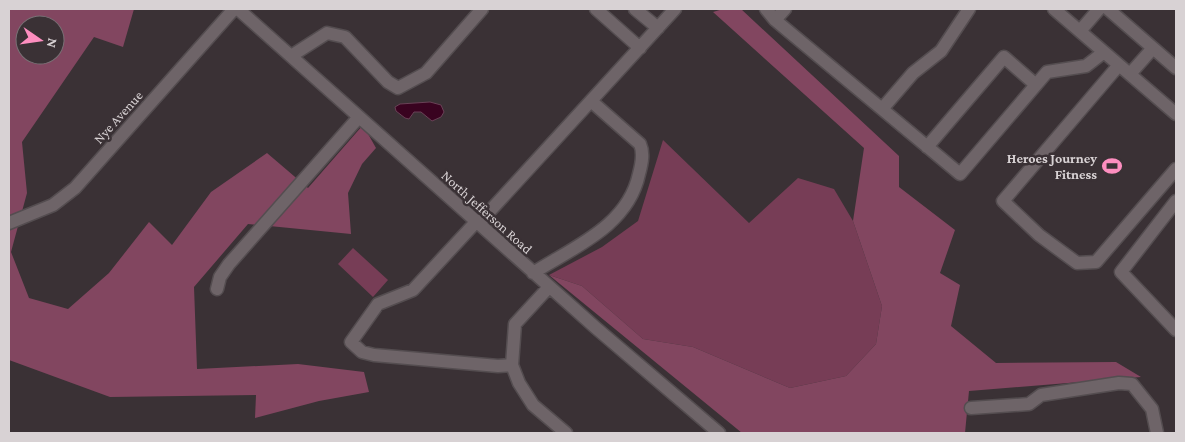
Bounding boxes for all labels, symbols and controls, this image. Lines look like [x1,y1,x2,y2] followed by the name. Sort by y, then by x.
[15,15,65,65] north arrow
[44,36,62,50] text: N
[90,87,146,147] street label: Nye Avenue
[1007,150,1097,182] place label: Heroes Journey Fitness
[1101,155,1123,177] sports icon: Heroes Journey Fitness
[438,167,536,257] street label: North Jefferson Road

